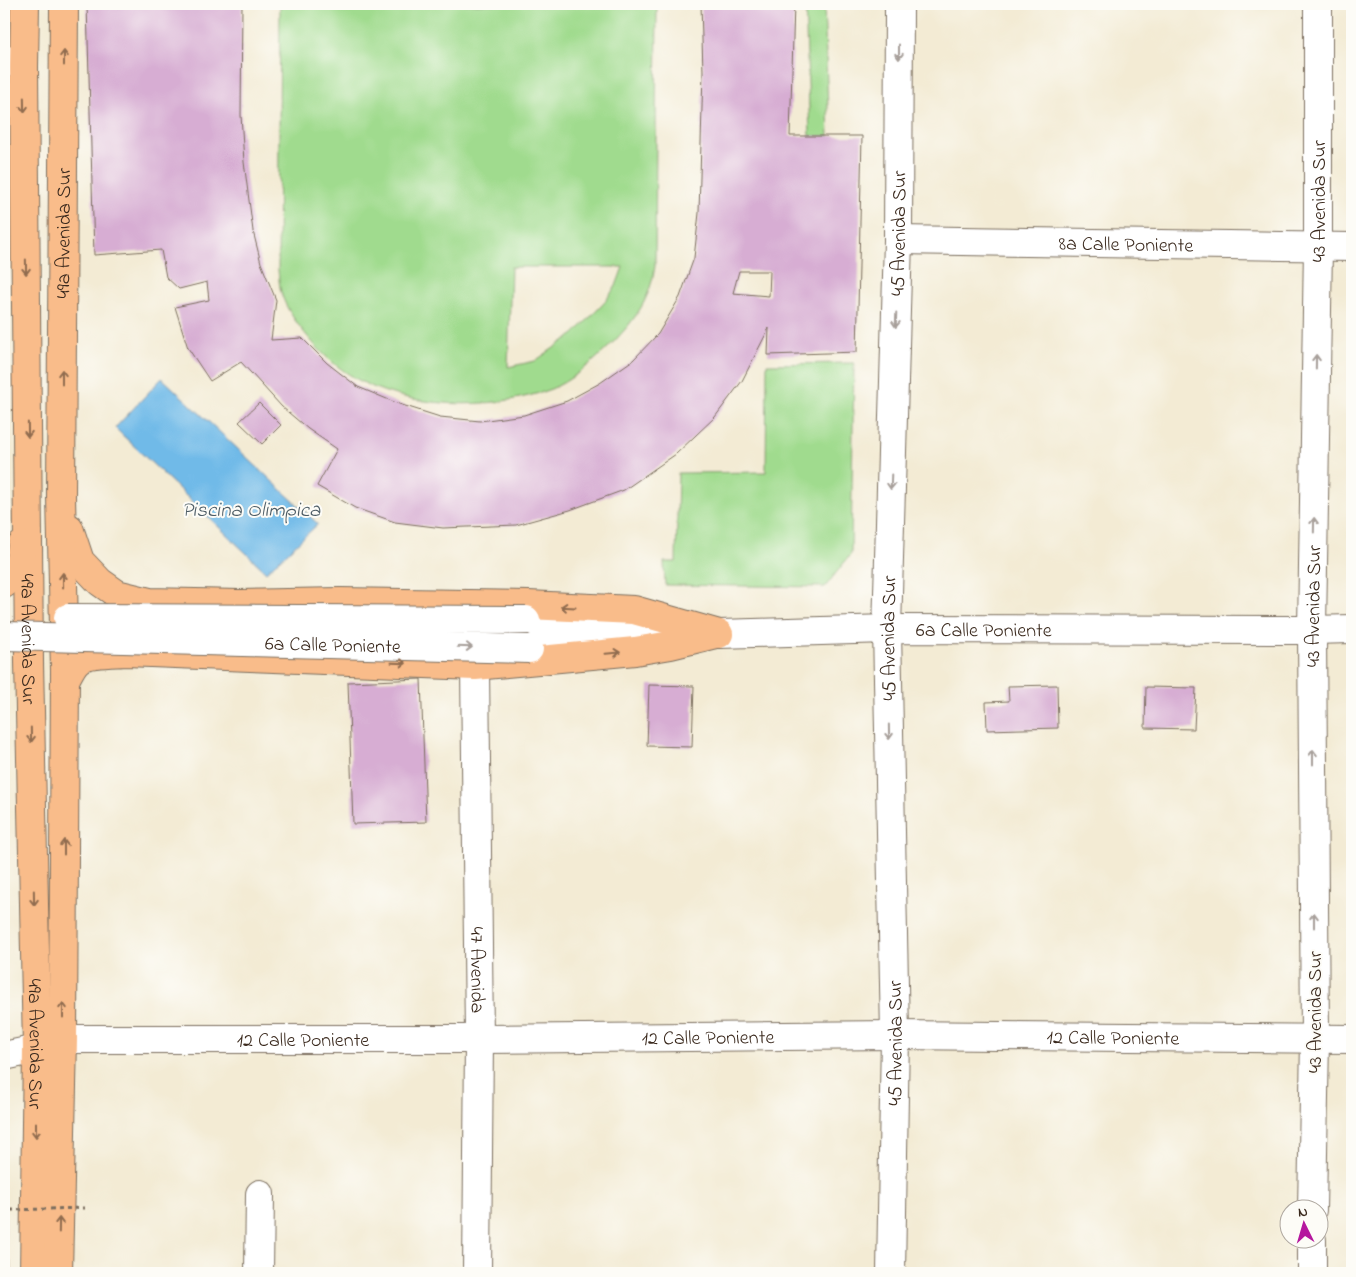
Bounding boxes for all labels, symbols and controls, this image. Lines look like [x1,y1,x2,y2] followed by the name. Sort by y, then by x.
[894,44,904,60] one-way arrow
[59,50,69,66] one-way arrow
[19,96,29,113] one-way arrow
[1306,139,1335,262] street label: 43 Avenida Sur
[50,167,80,299] street label: 49a Avenida Sur
[884,170,915,296] street label: 45 Avenida Sur
[1058,230,1194,262] street label: 8a Calle Poniente
[21,259,31,275] one-way arrow
[891,312,901,328] one-way arrow
[1311,355,1321,371] one-way arrow
[57,370,67,386] one-way arrow
[23,422,33,438] one-way arrow
[887,474,896,490] one-way arrow
[182,496,321,526] water label: Piscina Olimpica
[1309,517,1318,533] one-way arrow
[1300,544,1330,667] street label: 43 Avenida Sur
[58,572,68,588] one-way arrow
[11,574,42,705] street label: 49a Avenida Sur
[875,574,906,701] street label: 45 Avenida Sur
[560,602,576,611] one-way arrow
[916,617,1052,646] street label: 6a Calle Poniente
[265,630,401,663] street label: 6a Calle Poniente
[457,642,473,652] one-way arrow
[605,648,621,658] one-way arrow
[390,658,407,668] one-way arrow
[884,724,894,740] one-way arrow
[26,727,36,743] one-way arrow
[1308,750,1318,766] one-way arrow
[59,839,69,856] one-way arrow
[29,890,39,906] one-way arrow
[1309,912,1319,928] one-way arrow
[461,927,491,1013] street label: 47 Avenida
[1302,950,1331,1073] street label: 43 Avenida Sur
[19,978,49,1110] street label: 49a Avenida Sur
[882,979,912,1106] street label: 45 Avenida Sur
[58,1002,68,1018] one-way arrow
[642,1024,775,1054] street label: 12 Calle Poniente
[1046,1024,1179,1054] street label: 12 Calle Poniente
[237,1027,369,1056] street label: 12 Calle Poniente
[31,1122,41,1138] one-way arrow
[1278,1200,1328,1250] north arrow
[1297,1202,1309,1223] text: N
[54,1217,64,1233] one-way arrow

